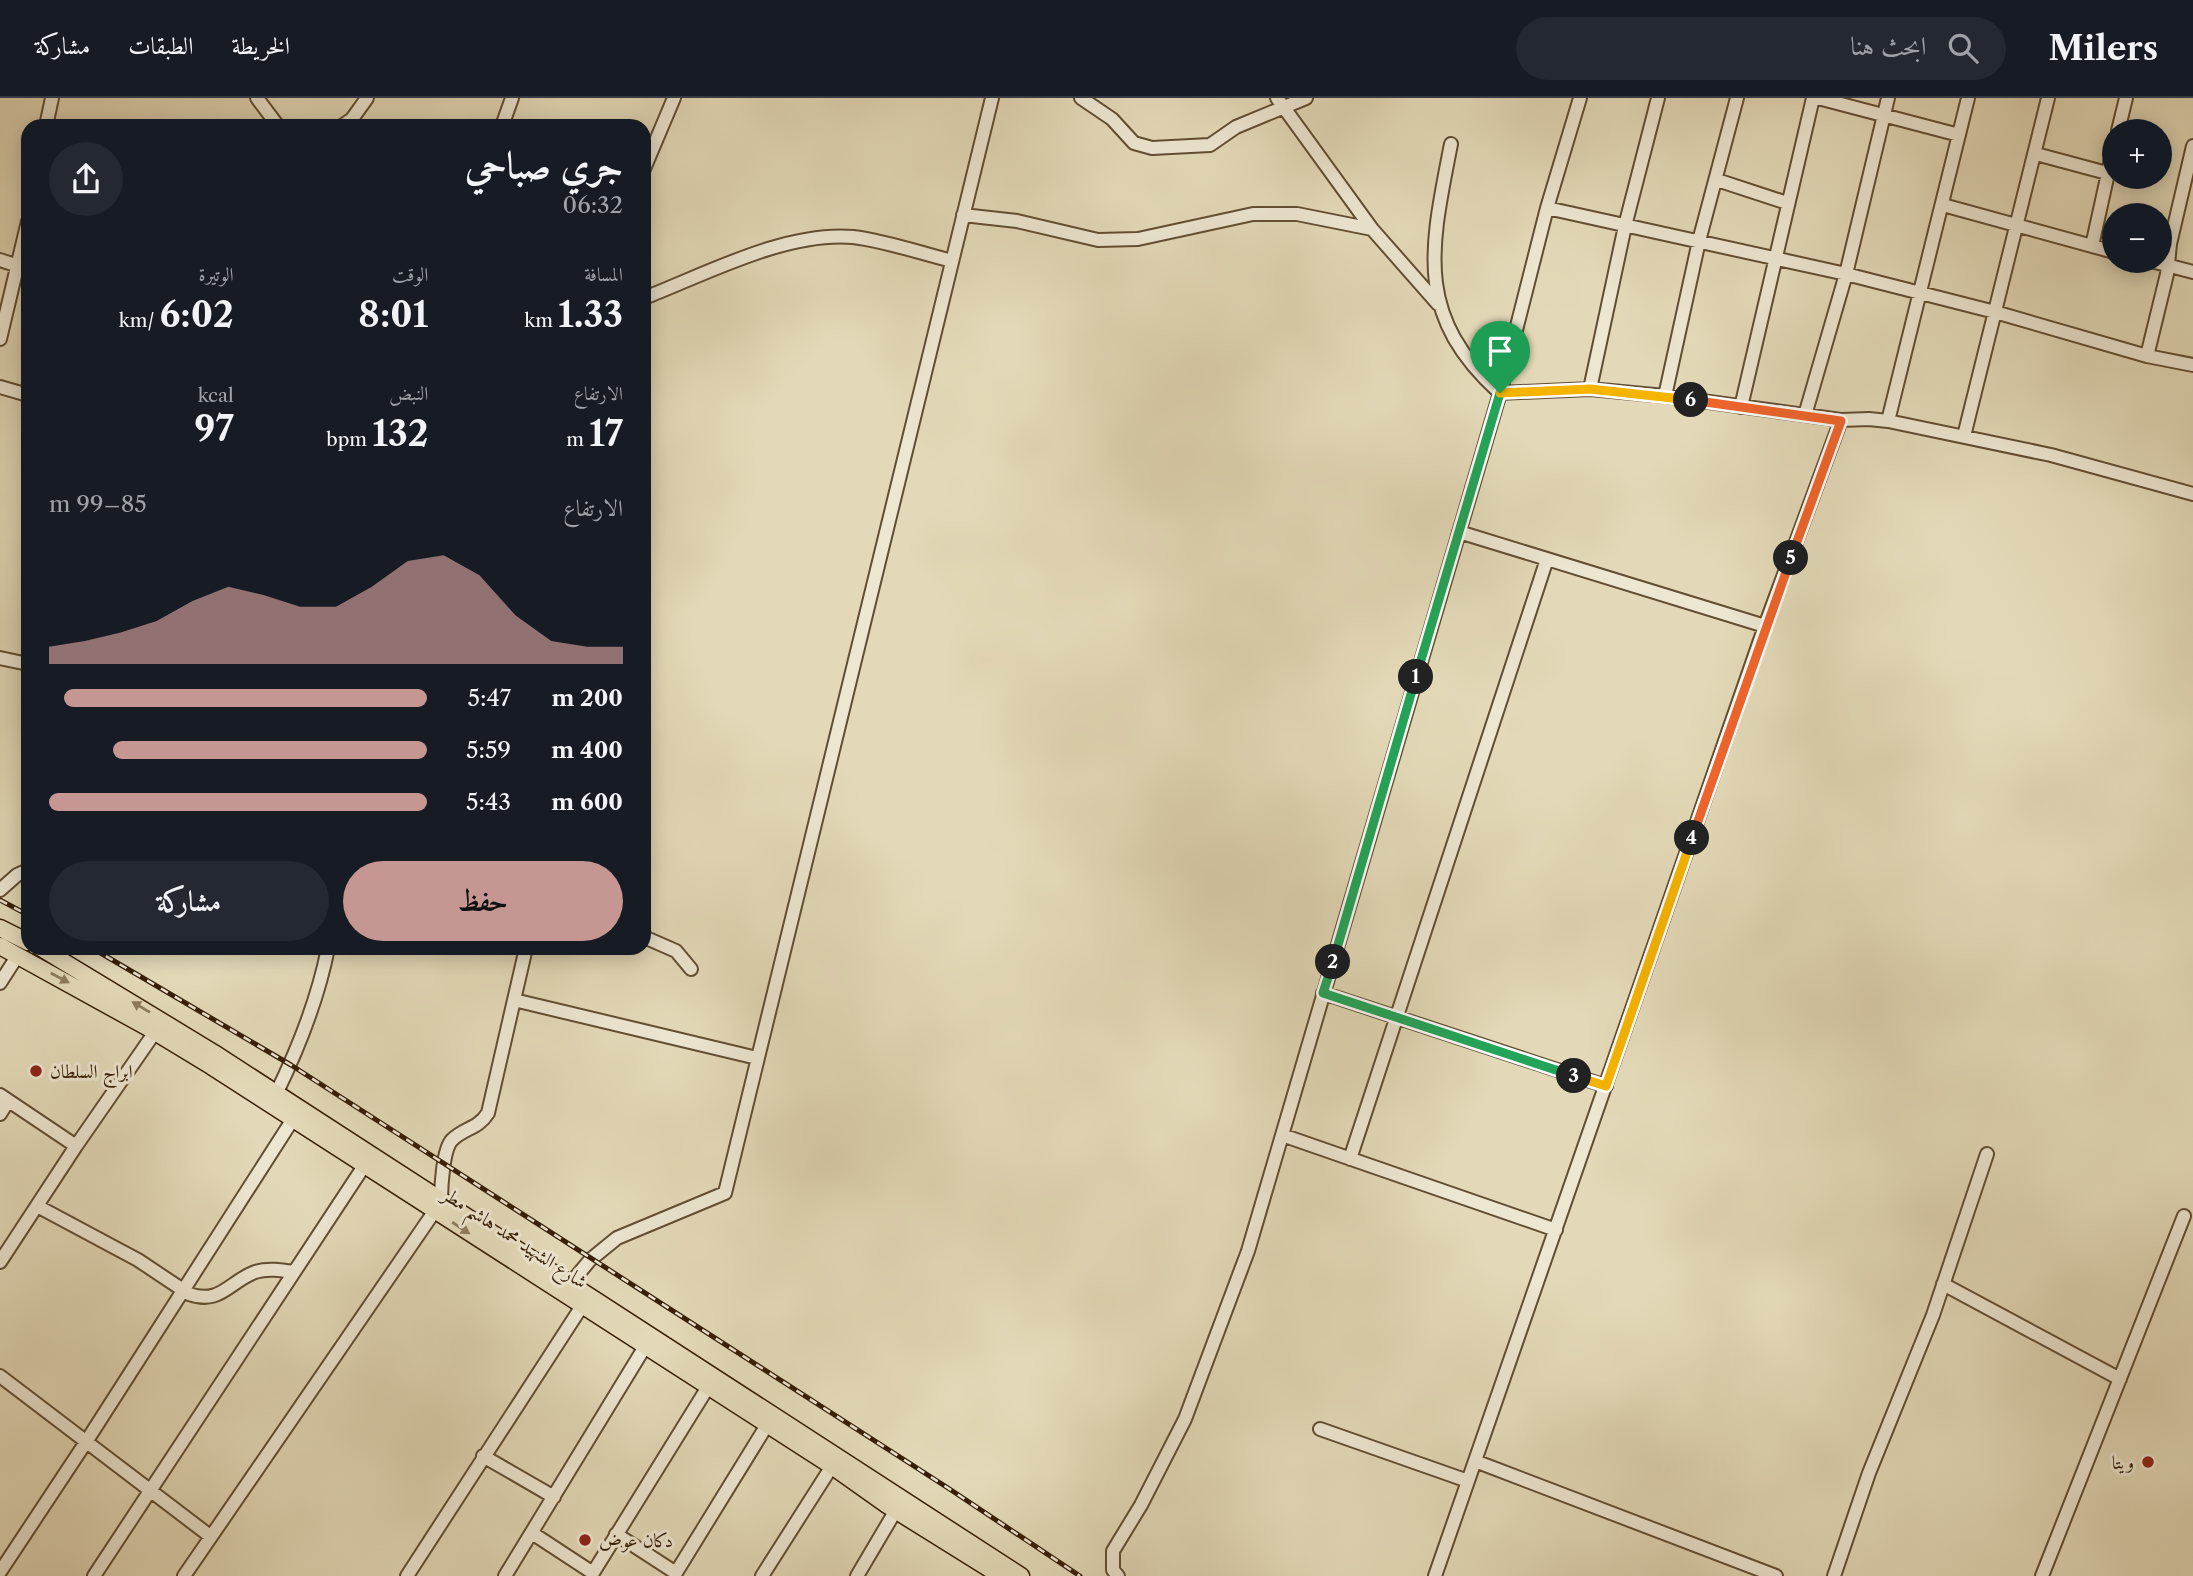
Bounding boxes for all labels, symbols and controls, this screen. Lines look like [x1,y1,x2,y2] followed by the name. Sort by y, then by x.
[1516,17,2006,80] search box
[2048,28,2158,69] text: Milers
[1944,29,1982,67] icon: search
[1850,30,1926,62] text: ابحث هنا
[35,31,90,60] text: مشاركة
[128,31,194,60] text: الطبقات
[232,31,290,60] text: الخريطة
[2102,119,2172,273] map controls
[2102,119,2172,189] button: +
[465,141,623,188] text: جري صباحي
[49,142,123,216] button: share
[563,191,623,219] text: 06:32
[2102,203,2172,273] button: −
[199,263,234,286] text: الوتيرة
[392,263,428,286] text: الوقت
[584,263,623,286] text: المسافة
[159,293,234,336] text: 6:02
[358,293,428,336] text: 8:01
[558,293,623,336] text: 1.33
[119,309,159,332] text: /km
[524,309,558,332] text: km
[1470,321,1530,393] pin
[1481,332,1519,370] icon: arrive
[389,382,428,405] text: النبض
[574,382,623,405] text: الارتفاع
[1674,382,1708,418] pin: 6
[198,384,234,407] text: kcal
[1685,388,1696,411] text: 6
[195,407,234,450] text: 97
[372,412,428,455] text: 132
[589,412,623,455] text: 17
[326,428,372,451] text: bpm
[566,428,589,451] text: m
[49,490,147,518] text: 85–99 m
[563,494,623,522] text: الارتفاع
[1774,540,1809,575] pin: 5
[1785,546,1796,569] text: 5
[1398,660,1434,694] pin: 1
[1411,665,1420,688] text: 1
[467,684,511,712] text: 5:47
[551,684,623,712] text: 200 m
[466,736,511,764] text: 5:59
[551,736,623,764] text: 400 m
[466,788,511,816] text: 5:43
[551,788,623,816] text: 600 m
[1674,820,1710,856] pin: 4
[1686,826,1697,849] text: 4
[49,861,329,941] button: مشاركة
[343,861,623,941] button: حفظ
[1316,944,1350,980] pin: 2
[1327,950,1338,973] text: 2
[50,972,70,984] one-way arrow
[131,1001,150,1014] one-way arrow
[1556,1058,1592,1094] pin: 3
[50,1060,133,1089] place label: ابراج السلطان
[28,1063,44,1079] marker: ابراج السلطان
[1568,1064,1579,1087] text: 3
[432,1182,592,1300] street label: شارع الشهيد محمد هاشم مطر
[451,1222,470,1235] one-way arrow
[2112,1451,2134,1474] place label: ويتا
[2140,1454,2156,1470] marker: ويتا
[599,1529,673,1553] place label: دكان عوض
[577,1532,593,1548] marker: دكان عوض

